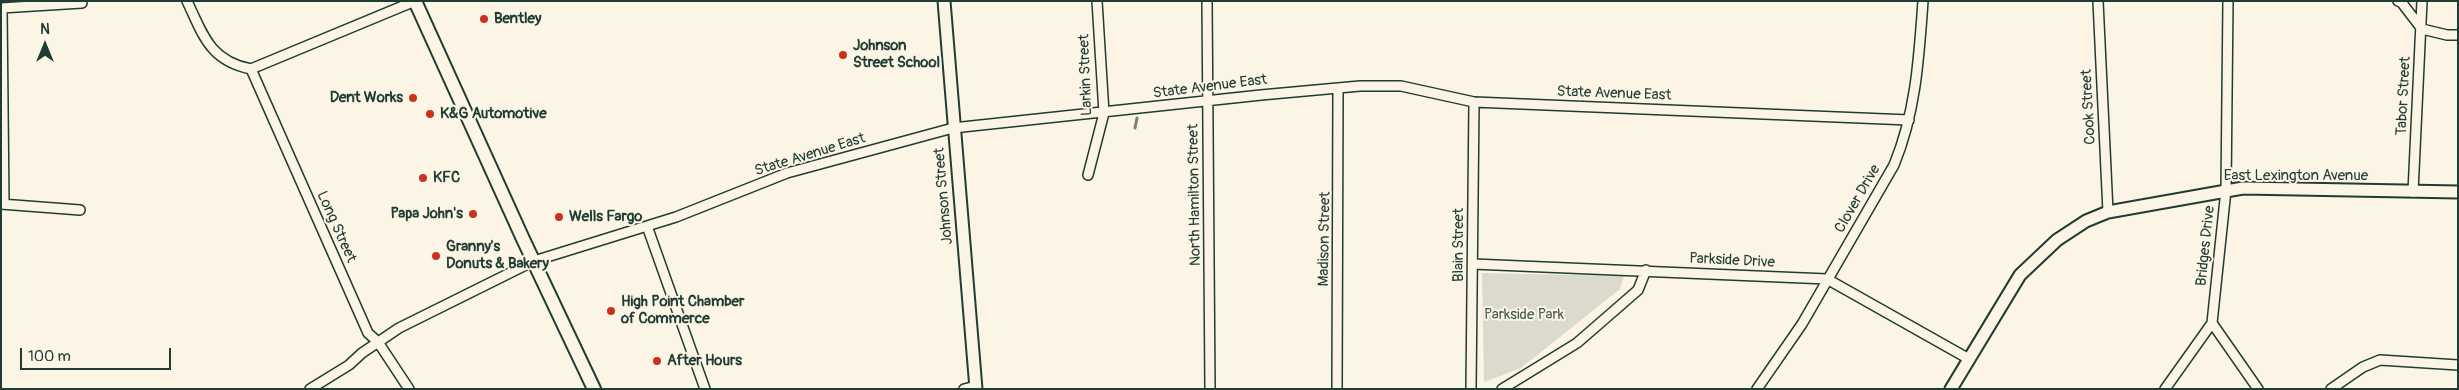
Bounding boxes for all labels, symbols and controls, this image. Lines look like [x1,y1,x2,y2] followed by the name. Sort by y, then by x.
[494,10,541,28] place label: Bentley
[478,13,490,25] marker: Bentley
[20,20,70,70] north arrow
[40,21,50,38] text: N
[1076,34,1096,116] street label: Larkin Street
[853,37,940,72] place label: Johnson Street School
[837,49,849,61] marker: Johnson Street School
[2393,56,2415,136] street label: Tabor Street
[2078,69,2100,145] street label: Cook Street
[1152,71,1268,103] street label: State Avenue East
[1556,83,1672,105] street label: State Avenue East
[330,89,403,107] place label: Dent Works
[407,92,419,104] marker: Dent Works
[440,105,547,123] place label: K&G Automotive
[424,108,436,120] marker: K&G Automotive
[1185,124,1205,266] street label: North Hamilton Street
[752,130,868,180] street label: State Avenue East
[931,147,957,245] street label: Johnson Street
[1831,162,1885,236] street label: Clover Drive
[2224,167,2368,185] street label: East Lexington Avenue
[433,169,460,187] place label: KFC
[417,172,429,184] marker: KFC
[312,188,360,266] street label: Long Street
[1315,191,1335,287] street label: Madison Street
[391,205,463,223] place label: Papa John's
[2193,205,2219,287] street label: Bridges Drive
[467,208,479,220] marker: Papa John's
[569,208,642,226] place label: Wells Fargo
[1450,208,1468,282] street label: Blain Street
[553,211,565,223] marker: Wells Fargo
[446,238,549,273] place label: Granny's Donuts & Bakery
[430,250,442,262] marker: Granny's Donuts & Bakery
[1689,250,1775,272] street label: Parkside Drive
[621,293,744,328] place label: High Point Chamber of Commerce
[605,305,617,317] marker: High Point Chamber of Commerce
[1484,306,1564,324] park label: Parkside Park
[22,338,174,370] scale bar
[28,347,71,366] text: 100 m
[667,352,742,370] place label: After Hours
[651,355,663,367] marker: After Hours

